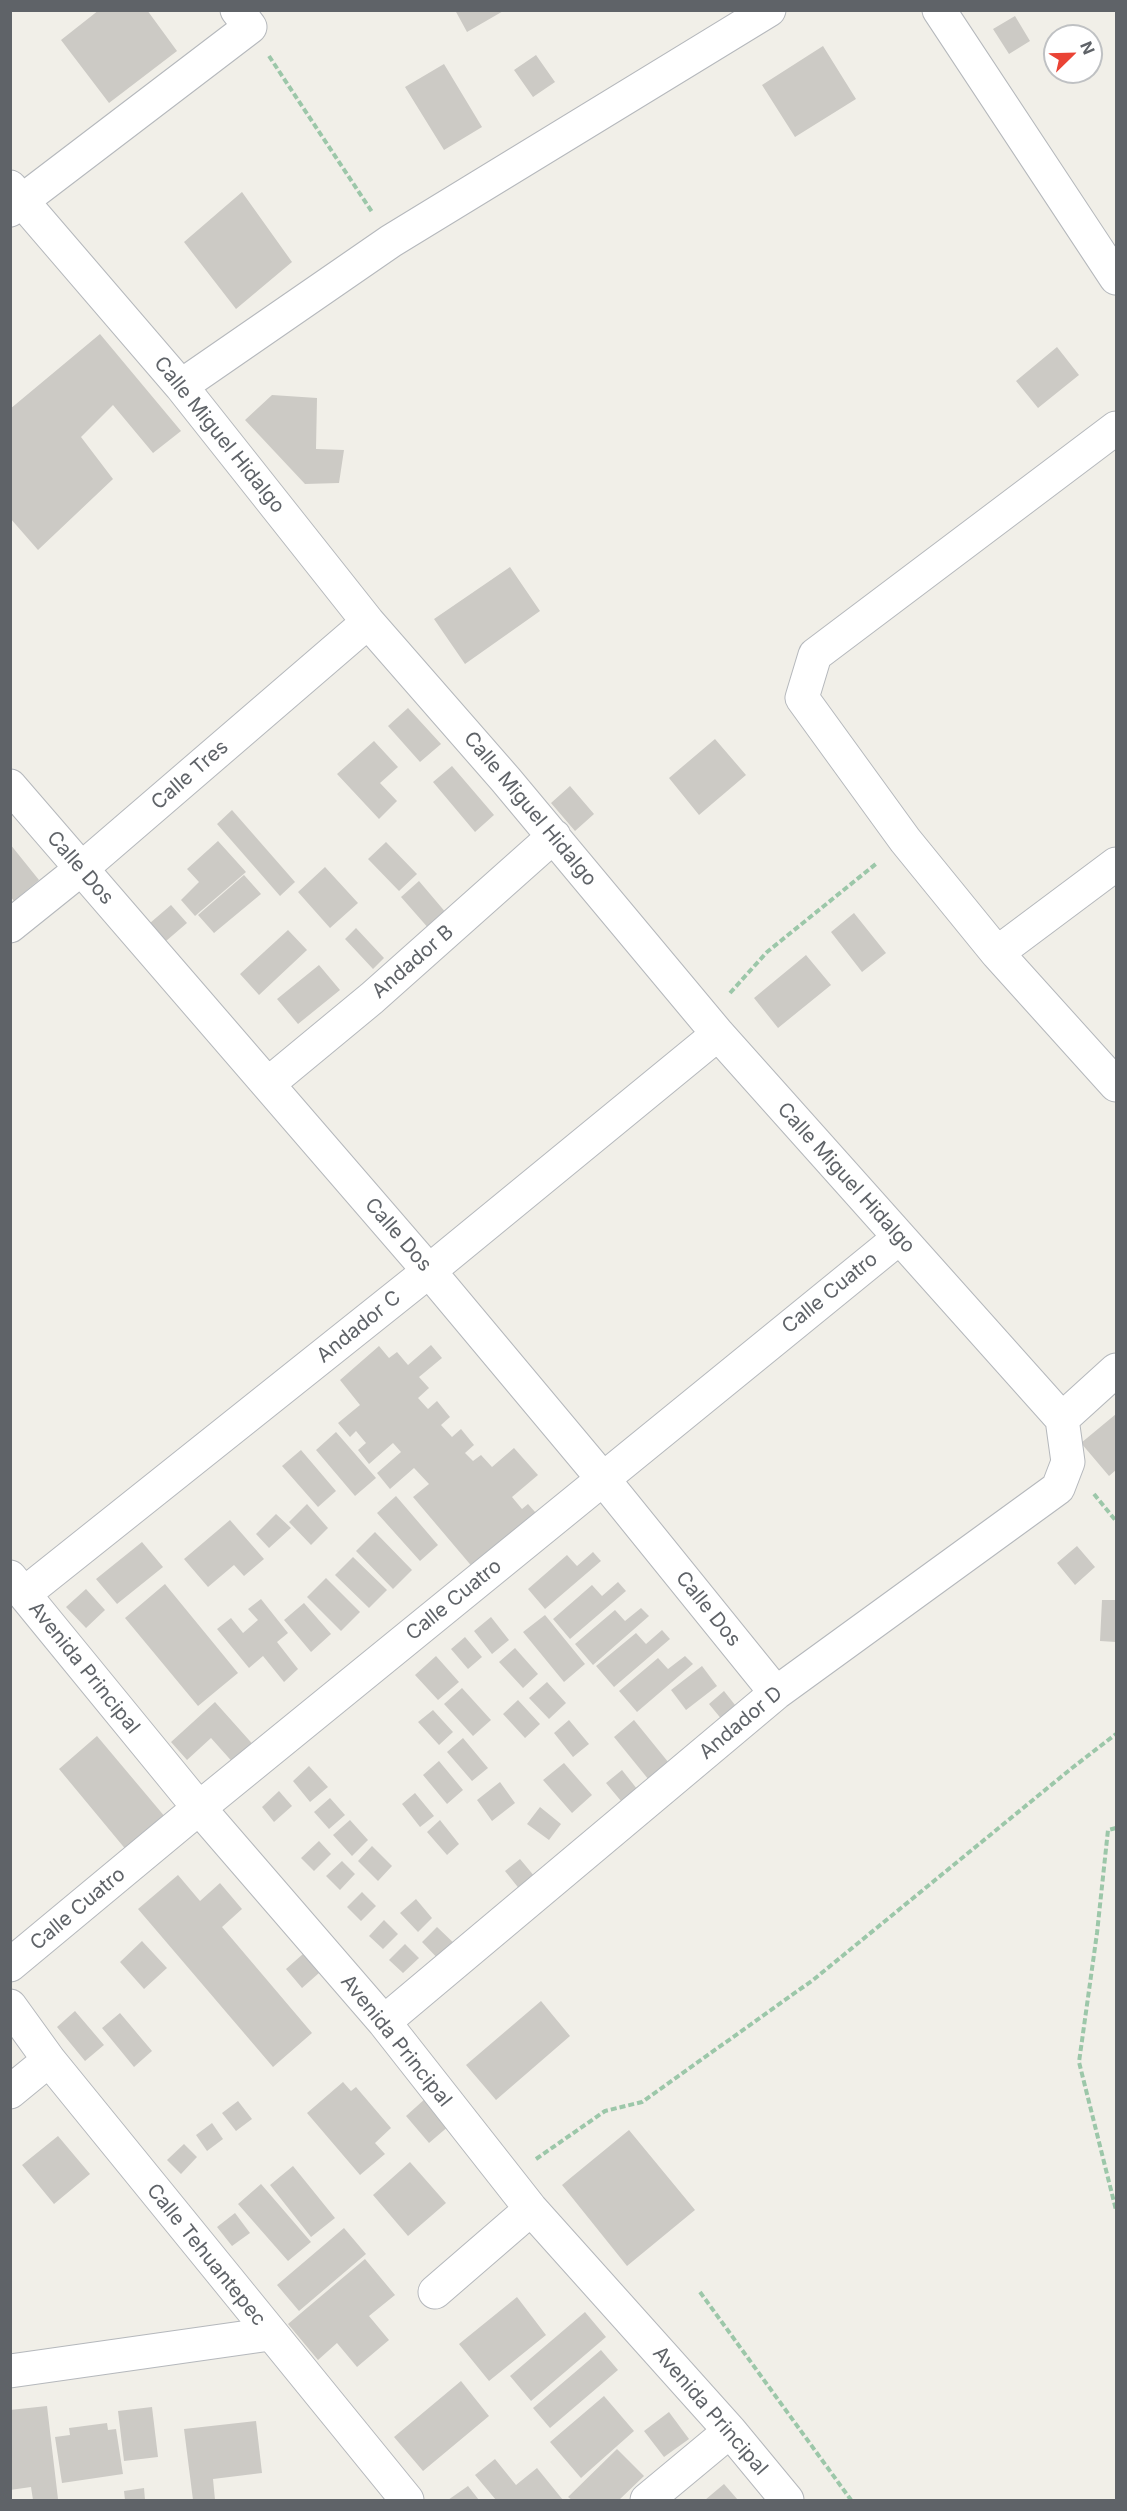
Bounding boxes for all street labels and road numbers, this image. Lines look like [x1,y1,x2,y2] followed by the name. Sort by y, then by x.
[149,352,289,518] street label: Calle Miguel Hidalgo
[458,727,602,891] street label: Calle Miguel Hidalgo
[147,735,233,815] street label: Calle Tres
[41,826,119,910] street label: Calle Dos
[368,920,458,1004] street label: Andador B
[772,1098,920,1258] street label: Calle Miguel Hidalgo
[359,1193,437,1277] street label: Calle Dos
[777,1247,883,1339] street label: Calle Cuatro
[312,1286,406,1368] street label: Andador C
[401,1554,507,1646] street label: Calle Cuatro
[670,1567,746,1651] street label: Calle Dos
[23,1597,145,1739] street label: Avenida Principal
[695,1681,787,1765] street label: Andador D
[26,1862,130,1956] street label: Calle Cuatro
[335,1970,457,2112] street label: Avenida Principal
[141,2179,271,2331] street label: Calle Tehuantepec
[648,2342,772,2480] street label: Avenida Principal

